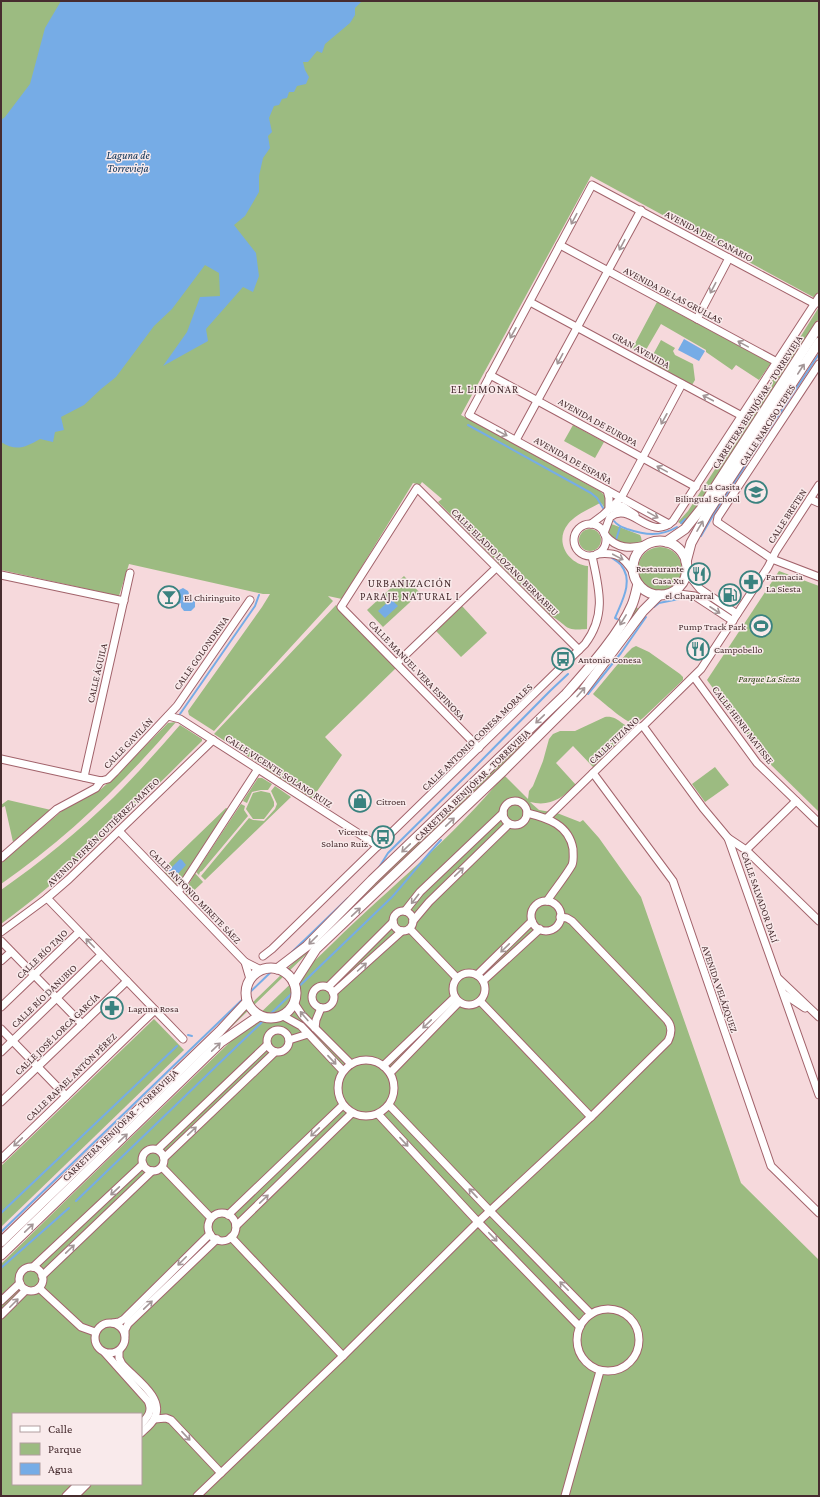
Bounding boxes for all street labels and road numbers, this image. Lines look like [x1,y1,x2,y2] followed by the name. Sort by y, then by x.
[663,208,755,264] street label: AVENIDA DEL CANARIO
[622,264,724,326] street label: AVENIDA DE LAS GRULLAS
[610,330,672,371] street label: GRAN AVENIDA
[710,333,804,471] street label: CARRETERA BENIJÓFAR - TORREVIEJA
[737,382,798,468] street label: CALLE NARCISO YEPES
[557,396,640,448] street label: AVENIDA DE EUROPA
[532,434,614,486] street label: AVENIDA DE ESPAÑA
[765,486,809,545] street label: CALLE BRETEN
[449,506,561,618] street label: CALLE ELADIO LOZANO BERNABEU
[171,614,231,692] street label: CALLE GOLONDRINA
[367,618,468,722] street label: CALLE MANUEL VERA ESPINOSA
[85,642,109,704] street label: CALLE ÁGUILA
[420,681,535,793] street label: CALLE ANTONIO CONESA MORALES
[710,684,776,767] street label: CALLE HENRI MATISSE
[587,714,642,766] street label: CALLE TIZIANO
[101,715,155,771] street label: CALLE GAVILÁN
[412,726,532,843] street label: CARRETERA BENIJÓFAR - TORREVIEJA
[223,732,335,810] street label: CALLE VICENTE SOLANO RUIZ
[45,775,162,889] street label: AVENIDA EFRÉN GUTIÉRREZ MATEO
[147,846,243,946] street label: CALLE ANTONIO MIRETE SÁEZ
[739,850,781,944] street label: CALLE SALVADOR DALÍ
[14,927,70,981] street label: CALLE RÍO TAJO
[700,944,740,1034] street label: AVENIDA VELÁZQUEZ
[9,962,79,1030] street label: CALLE RÍO DANUBIO
[13,991,102,1077] street label: CALLE JOSÉ LORCA GARCÍA
[23,1031,119,1123] street label: CALLE RAFAEL ANTÓN PÉREZ
[60,1066,180,1183] street label: CARRETERA BENIJÓFAR - TORREVIEJA

